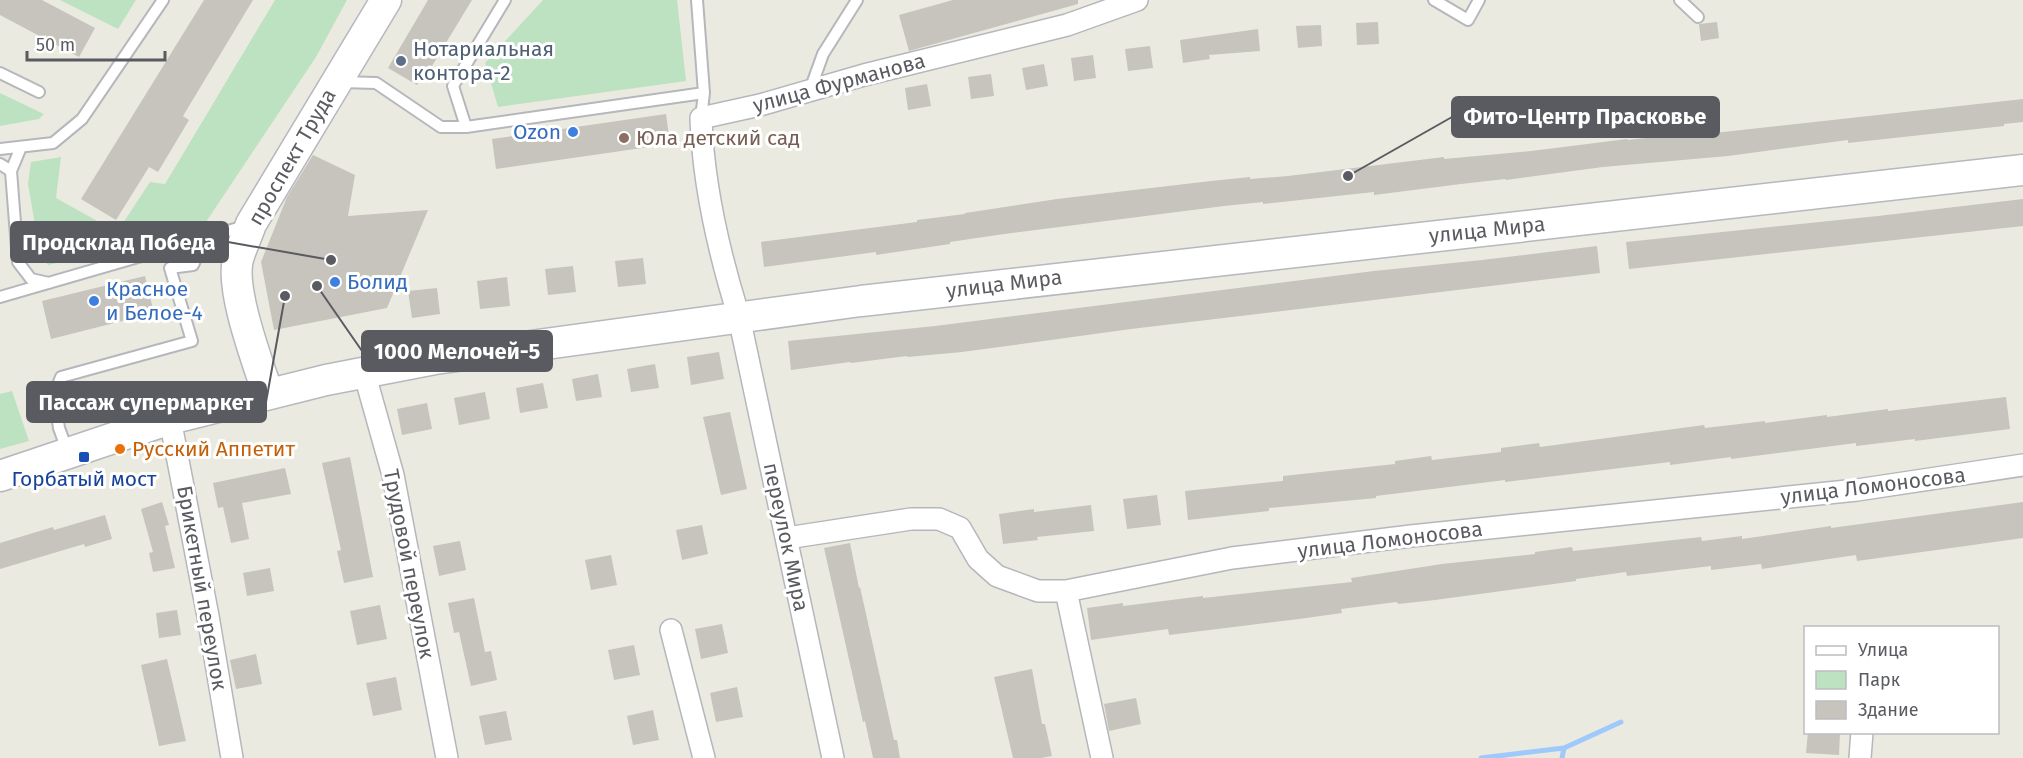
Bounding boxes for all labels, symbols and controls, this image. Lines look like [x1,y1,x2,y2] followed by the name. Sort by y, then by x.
[27,24,165,62] scale bar
[36,34,75,56] text: 50 m
[413,36,554,86] place label: Нотариальная контора-2
[750,47,928,119] street label: улица Фурманова
[394,54,408,68] marker: Нотариальная контора-2
[242,84,342,230] street label: проспект Труда
[1452,97,1719,137] callout: Фито-Центр Прасковье
[1464,103,1706,130] text: Фито-Центр Прасковье
[513,119,561,145] place label: Ozon
[566,125,580,139] marker: Ozon
[636,125,800,151] place label: Юла детский сад
[617,131,631,145] marker: Юла детский сад
[1428,211,1546,249] street label: улица Мира
[11,222,228,262] callout: Продсклад Победа
[22,229,216,256] text: Продсклад Победа
[944,264,1064,304] street label: улица Мира
[347,269,408,295] place label: Болид
[328,275,342,289] marker: Болид
[106,276,203,326] place label: Красное и Белое-4
[87,294,101,308] marker: Красное и Белое-4
[362,331,552,371] callout: 1000 Мелочей-5
[374,338,540,365] text: 1000 Мелочей-5
[27,382,266,422] callout: Пассаж супермаркет
[39,389,254,416] text: Пассаж супермаркет
[132,436,295,462] place label: Русский Аппетит
[113,442,127,456] marker: Русский Аппетит
[77,450,91,464] marker: Горбатый мост
[758,460,814,614] street label: переулок Мира
[1779,462,1967,510] street label: улица Ломоносова
[11,466,157,492] place label: Горбатый мост
[378,467,440,661] street label: Трудовой переулок
[171,484,233,692] street label: Брикетный переулок
[1296,516,1484,564] street label: улица Ломоносова
[1804,626,1999,734] legend
[1858,639,1908,661] text: Улица
[1858,669,1901,691] text: Парк
[1858,699,1919,721] text: Здание

